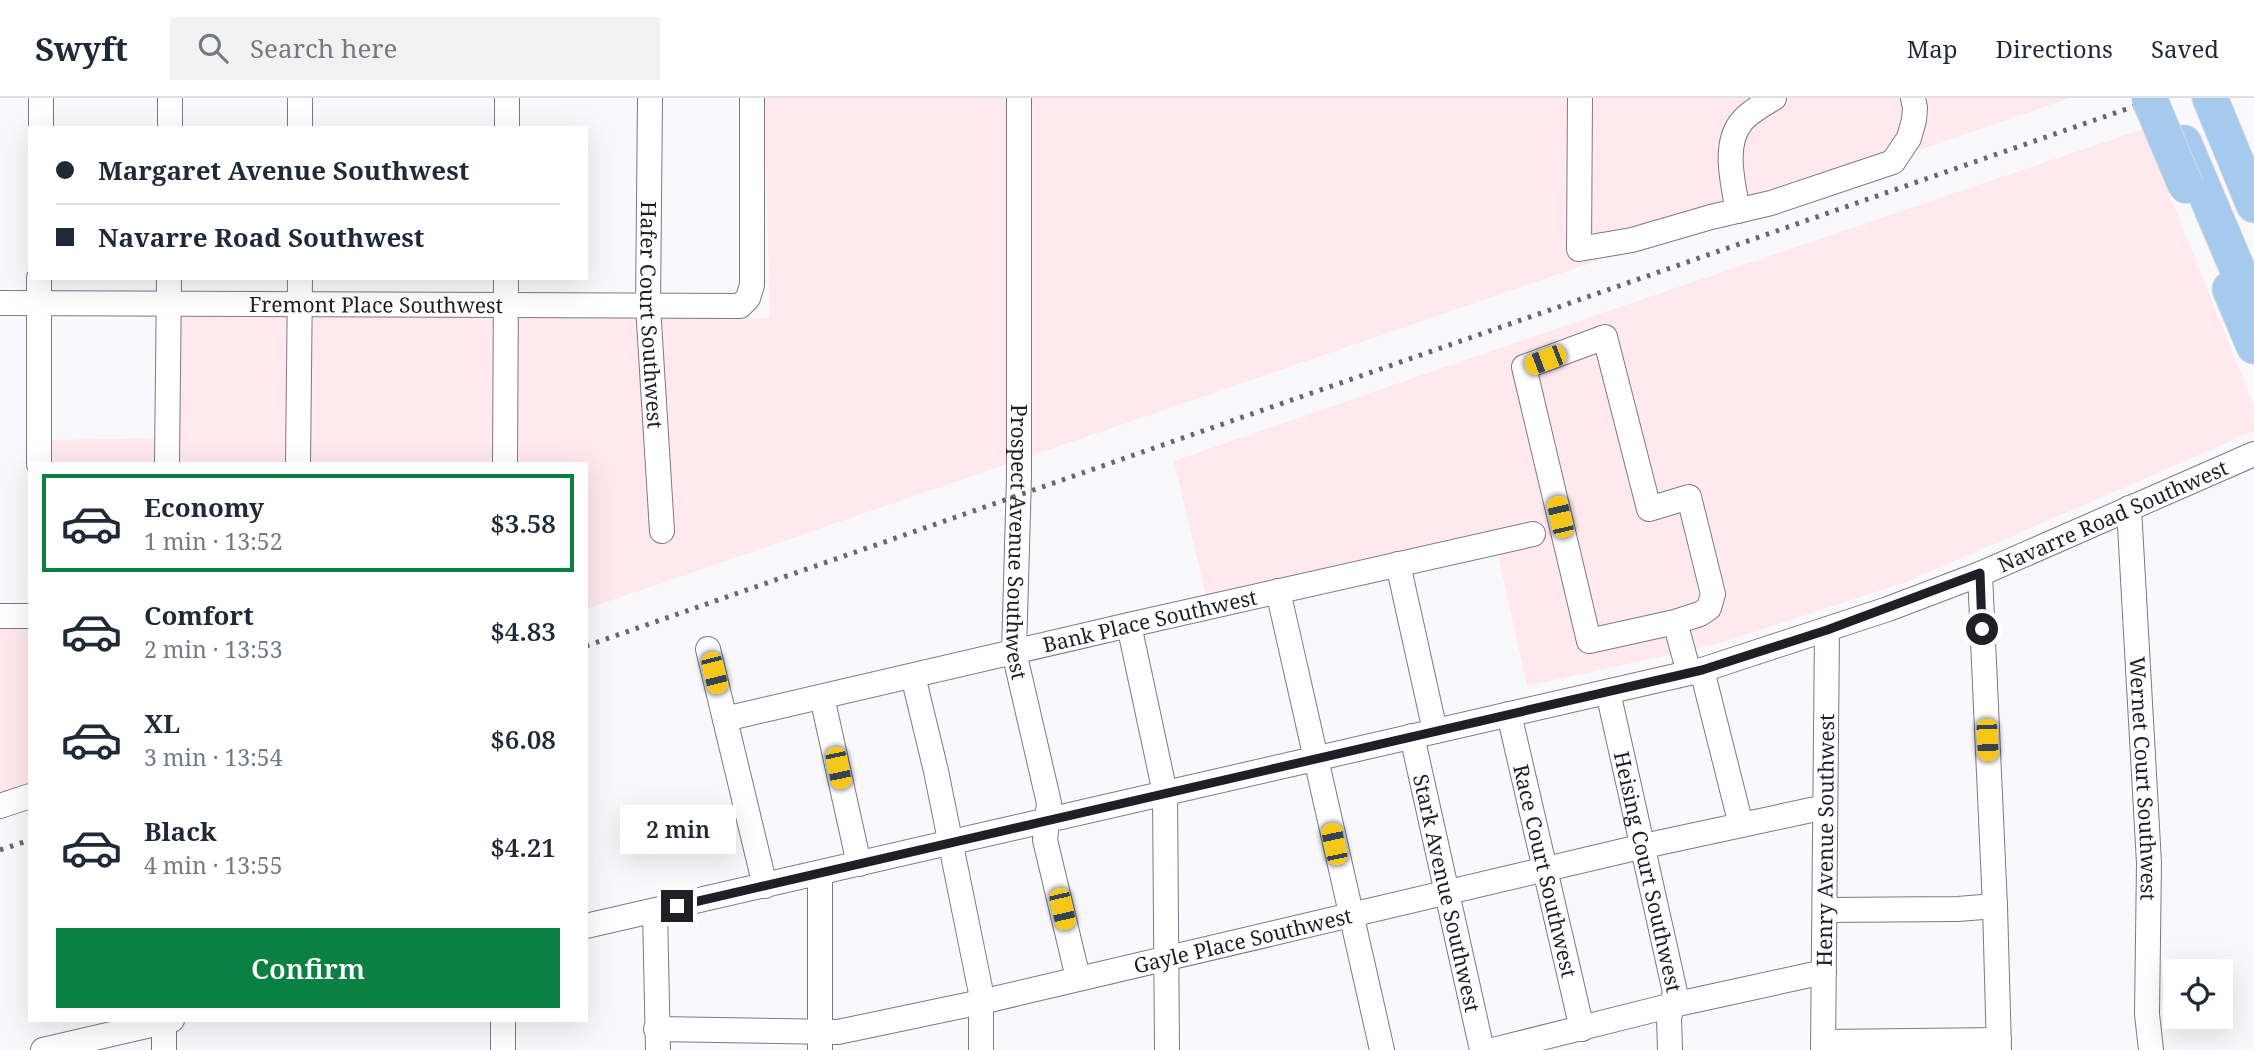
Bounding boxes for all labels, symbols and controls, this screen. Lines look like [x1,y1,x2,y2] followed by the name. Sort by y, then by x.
[170,17,660,80] search box
[35,26,128,71] text: Swyft
[194,29,232,67] icon: search
[250,30,398,66] text: Search here
[1907,32,1958,65] text: Map
[1996,32,2113,65] text: Directions
[2151,32,2219,65] text: Saved
[98,152,469,188] text: Margaret Avenue Southwest
[634,201,670,430] street label: Hafer Court Southwest
[98,219,424,255] text: Navarre Road Southwest
[249,290,503,319] street label: Fremont Place Southwest
[1522,343,1569,377] car
[1000,404,1034,682] street label: Prospect Avenue Southwest
[1993,453,2232,579] street label: Navarre Road Southwest
[144,489,264,525] text: Economy
[60,492,123,555] icon: car
[1546,494,1575,540] car
[490,505,556,541] text: $3.58
[144,525,282,557] text: 1 min · 13:52
[1040,583,1260,659] street label: Bank Place Southwest
[144,597,254,633] text: Comfort
[60,600,123,663] icon: car
[490,613,556,649] text: $4.83
[1966,613,1998,645] route start
[144,633,282,665] text: 2 min · 13:53
[699,650,730,696] car
[2123,656,2163,901] street label: Wernet Court Southwest
[144,705,180,741] text: XL
[60,708,123,771] icon: car
[1810,713,1840,967] street label: Henry Avenue Southwest
[1976,718,1999,762] car
[490,721,556,757] text: $6.08
[144,741,282,773] text: 3 min · 13:54
[824,745,853,791] car
[1608,748,1689,995] street label: Heising Court Southwest
[1507,762,1584,980] street label: Race Court Southwest
[1407,772,1487,1015] street label: Stark Avenue Southwest
[619,804,735,854] callout: 2 min
[144,813,217,849] text: Black
[646,813,710,845] text: 2 min
[60,816,123,879] icon: car
[1320,821,1349,867] car
[490,829,556,865] text: $4.21
[144,849,282,881] text: 4 min · 13:55
[1048,886,1077,932] car
[661,890,693,922] route end
[1131,901,1355,980] street label: Gayle Place Southwest
[56,928,560,1008] button: Confirm
[2163,959,2233,1029] map controls
[2163,959,2233,1029] button: locate

